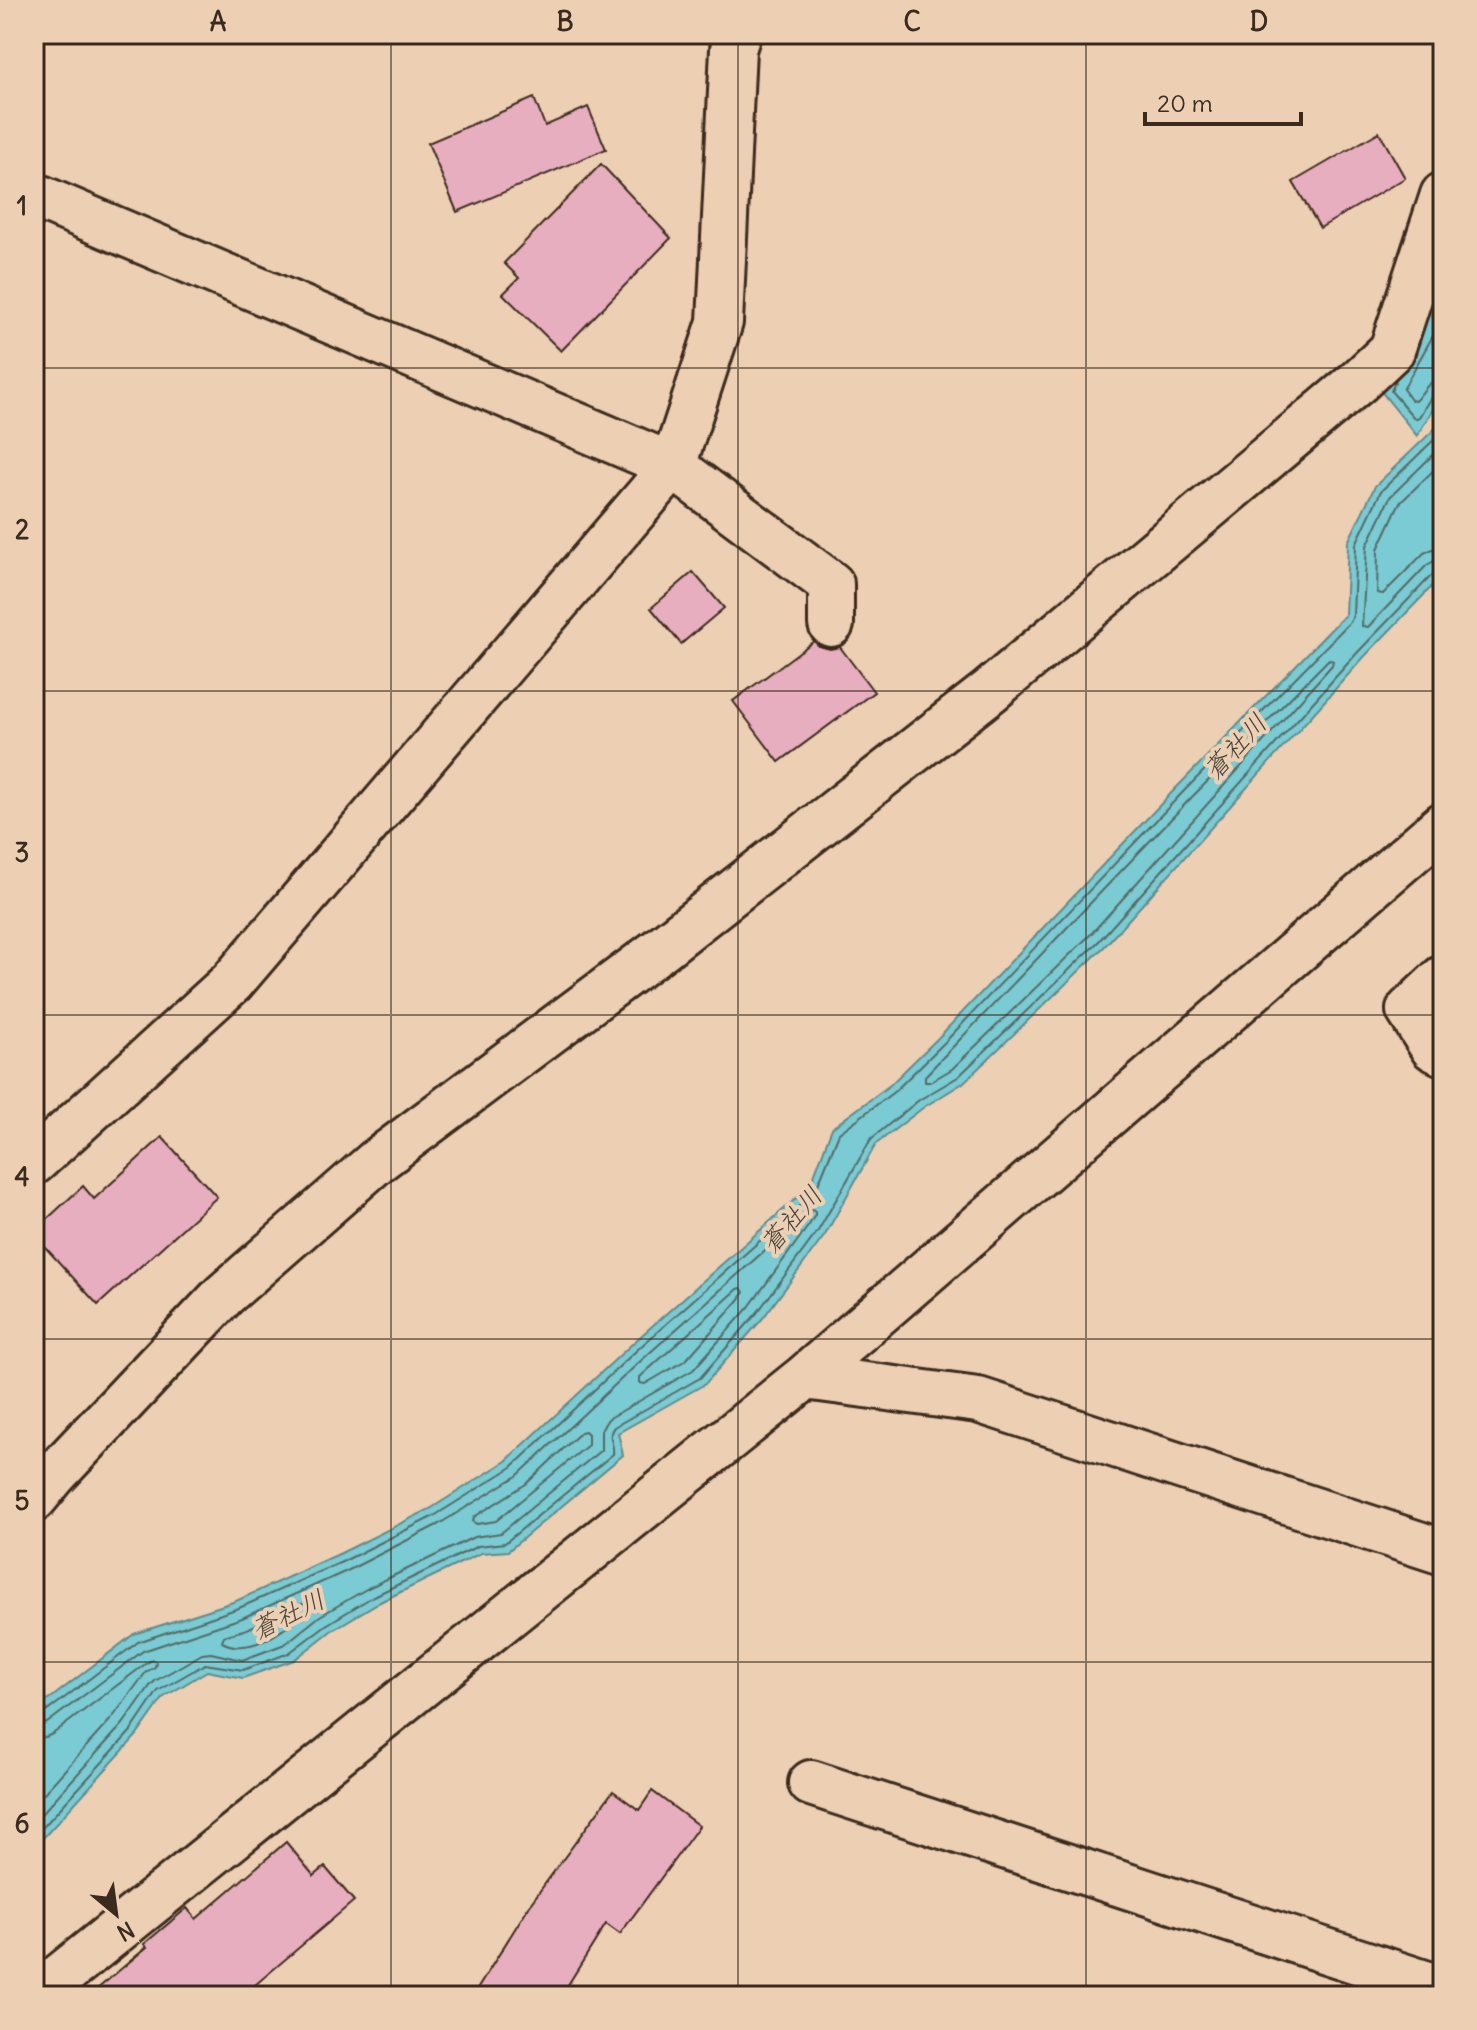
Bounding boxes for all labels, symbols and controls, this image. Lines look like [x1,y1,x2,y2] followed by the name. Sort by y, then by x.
[210,5,227,38] text: A
[556,5,574,38] text: B
[903,5,921,38] text: C
[1250,5,1268,38] text: D
[1145,76,1301,126] scale bar
[1157,88,1213,118] text: 20 m
[17,189,27,222] text: 1
[15,513,29,546] text: 2
[1196,706,1274,786] water label: 蒼社川
[15,836,29,869] text: 3
[14,1160,30,1193] text: 4
[753,1179,829,1259] water label: 蒼社川
[15,1484,30,1517] text: 5
[246,1582,330,1646] water label: 蒼社川
[14,1807,30,1840] text: 6
[76,1874,156,1954] north arrow
[112,1916,139,1947] text: N

